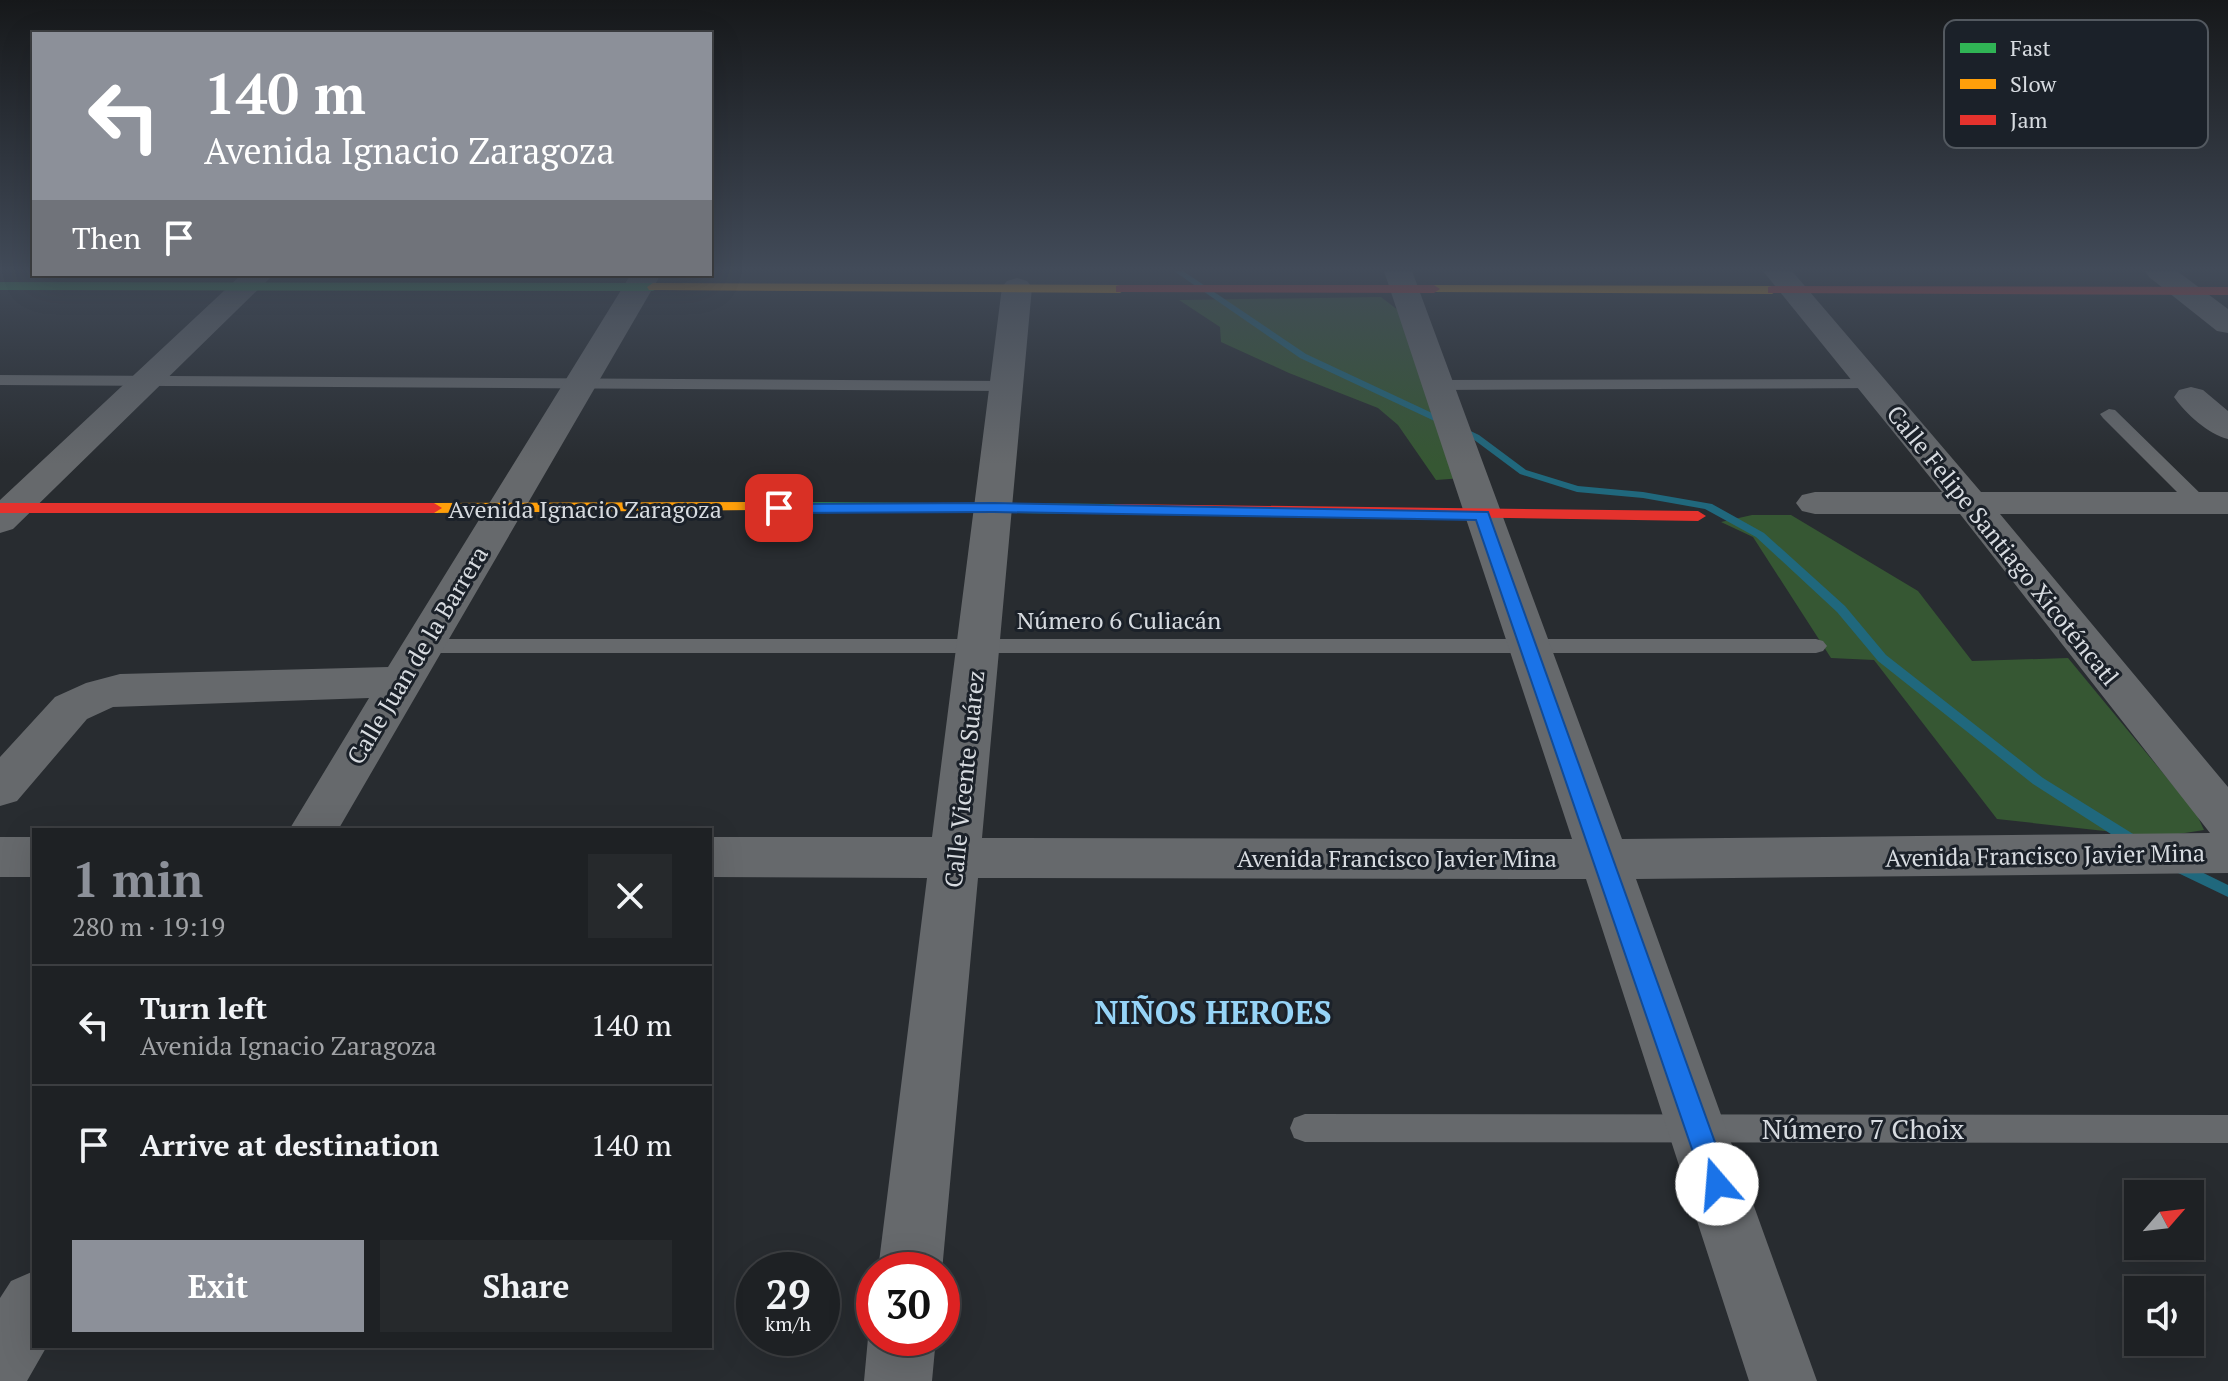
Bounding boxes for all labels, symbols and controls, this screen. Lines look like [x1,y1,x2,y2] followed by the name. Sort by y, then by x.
[1944,20,2208,148] legend
[2010,33,2051,62] text: Fast
[204,56,366,130] text: 140 m
[72,64,176,168] icon: left
[2010,69,2057,98] text: Slow
[2010,105,2048,134] text: Jam
[204,127,615,174] text: Avenida Ignacio Zaragoza
[157,216,201,260] icon: arrive
[72,218,141,258] text: Then
[1880,398,2126,692] street label: Calle Felipe Santiago Xicoténcatl
[745,474,813,542] pin
[757,486,801,530] icon: arrive
[448,493,722,525] street label: Avenida Ignacio Zaragoza
[339,540,495,770] street label: Calle Juan de la Barrera
[1017,604,1221,636] street label: Número 6 Culiacán
[937,669,991,889] street label: Calle Vicente Suárez
[1885,836,2205,874] street label: Avenida Francisco Javier Mina
[1237,842,1557,874] street label: Avenida Francisco Javier Mina
[72,847,203,911] text: 1 min
[588,854,672,938] button: close
[72,909,225,943] text: 280 m · 19:19
[140,988,267,1028] text: Turn left
[1094,991,1332,1033] district label: NIÑOS HEROES
[72,1003,116,1047] icon: left
[591,1005,672,1045] text: 140 m
[140,1028,437,1062] text: Avenida Ignacio Zaragoza
[1762,1110,1965,1147] street label: Número 7 Choix
[72,1123,116,1167] icon: arrive
[140,1125,439,1165] text: Arrive at destination
[591,1125,672,1165] text: 140 m
[1675,1142,1759,1226] position arrow
[2124,1180,2204,1260] north arrow
[2124,1180,2204,1356] map controls
[72,1240,364,1332] button: Exit
[380,1240,672,1332] button: Share
[856,1252,960,1356] speed limit sign: 30
[765,1267,811,1320] text: 29
[2124,1276,2204,1356] button: sound
[765,1310,811,1337] text: km/h

